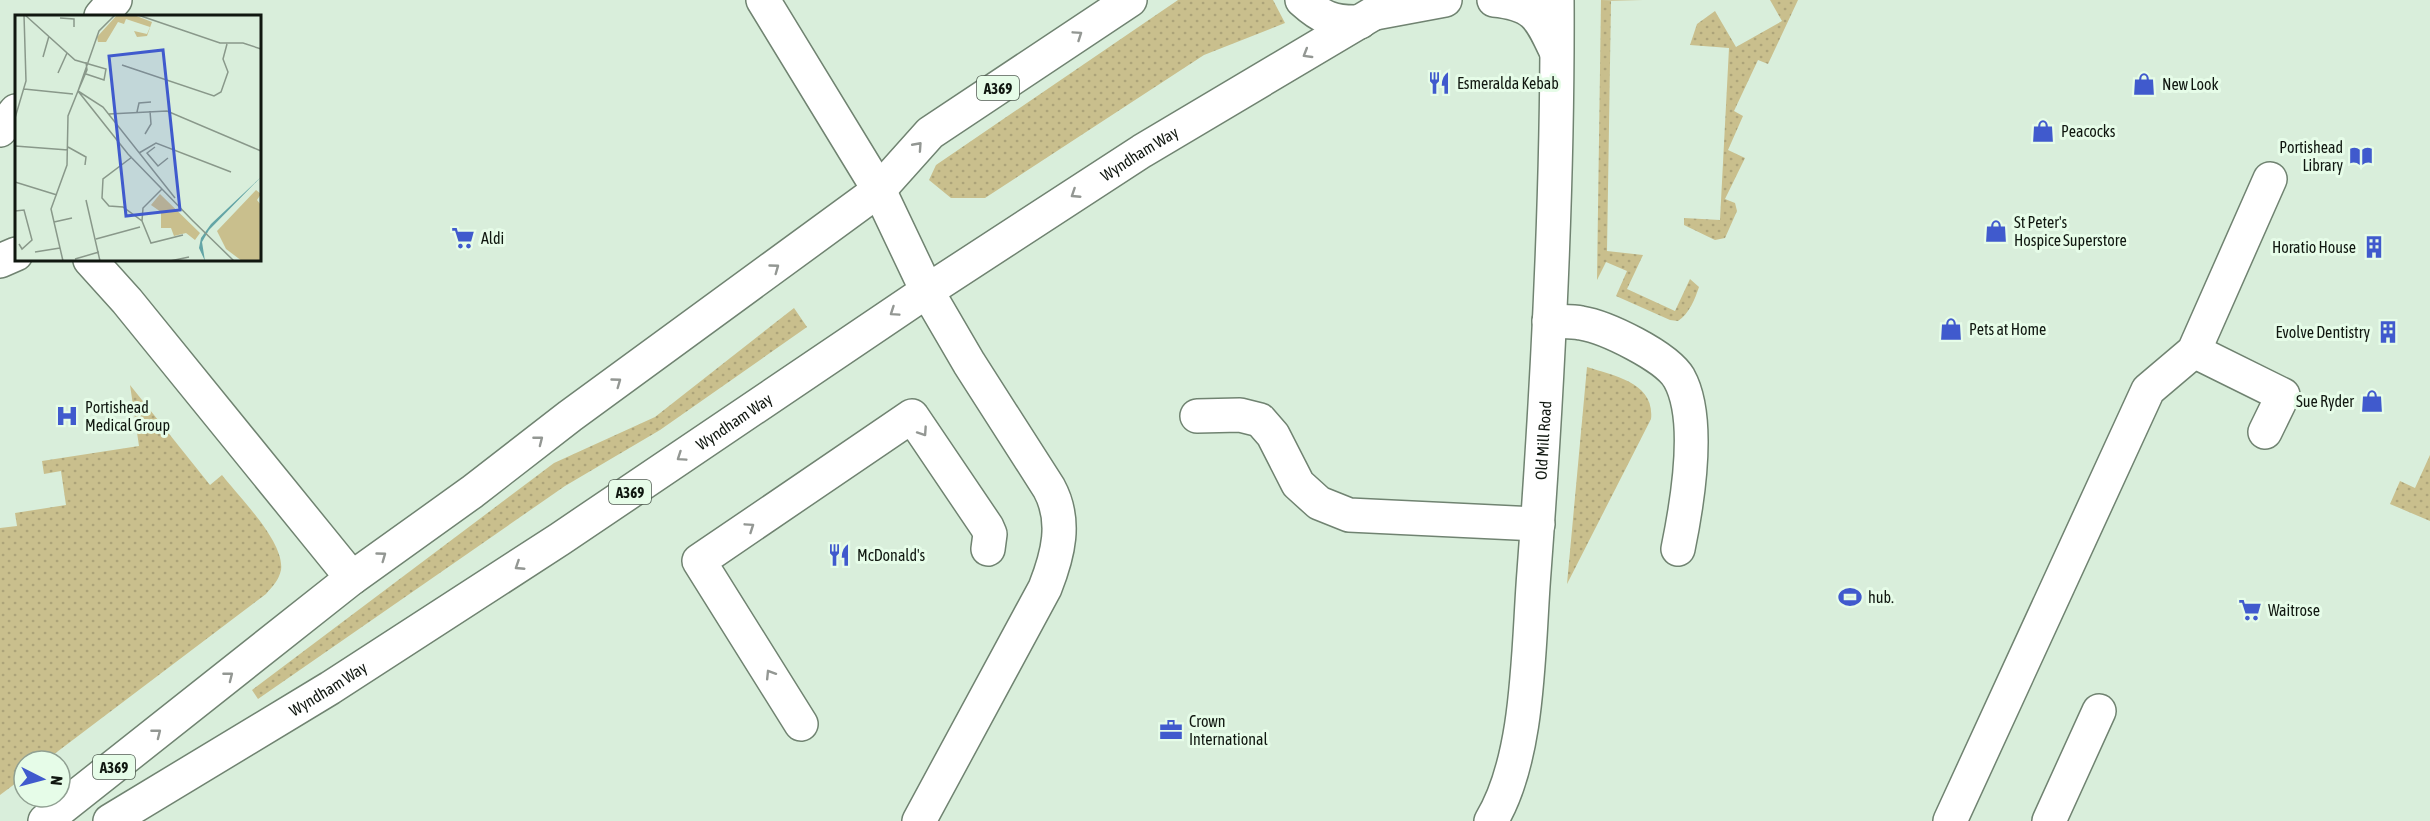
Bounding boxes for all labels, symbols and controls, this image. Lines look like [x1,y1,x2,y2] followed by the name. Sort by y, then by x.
[15,15,261,261] inset map
[1071,31,1082,42] one-way arrow
[1303,46,1313,58] one-way arrow
[1426,70,1452,96] restaurant icon: Esmeralda Kebab
[2131,71,2157,97] shop icon: New Look
[1457,74,1559,92] place label: Esmeralda Kebab
[2162,75,2219,93] place label: New Look
[977,76,1019,100] road number: A369
[2030,118,2056,144] shop icon: Peacocks
[2061,122,2116,140] place label: Peacocks
[1097,123,1182,184] street label: Wyndham Way
[2279,138,2343,175] place label: Portishead Library
[911,142,922,153] one-way arrow
[2348,143,2374,169] library icon: Portishead Library
[1071,187,1082,198] one-way arrow
[2014,213,2127,250] place label: St Peter's Hospice Superstore
[1983,218,2009,244] shop icon: St Peter's Hospice Superstore
[450,225,476,251] supermarket icon: Aldi
[481,229,504,247] place label: Aldi
[2361,234,2387,260] building icon: Horatio House
[2272,238,2356,256] place label: Horatio House
[769,264,780,275] one-way arrow
[890,305,901,316] one-way arrow
[1938,316,1964,342] shop icon: Pets at Home
[2375,319,2401,345] building icon: Evolve Dentistry
[1969,320,2046,338] place label: Pets at Home
[2275,323,2370,342] place label: Evolve Dentistry
[611,378,622,389] one-way arrow
[2359,388,2385,414] shop icon: Sue Ryder
[693,389,776,453] street label: Wyndham Way
[2296,392,2354,411] place label: Sue Ryder
[85,398,170,435] place label: Portishead Medical Group
[1531,400,1554,480] street label: Old Mill Road
[54,403,80,429] hospital icon: Portishead Medical Group
[916,425,927,436] one-way arrow
[532,437,543,448] one-way arrow
[677,450,688,461] one-way arrow
[609,480,651,504] road number: A369
[743,523,754,534] one-way arrow
[826,542,852,568] restaurant icon: McDonald's
[857,546,926,564] place label: McDonald's
[376,553,387,564] one-way arrow
[515,558,525,570] one-way arrow
[1837,584,1863,610] sports icon: hub.
[1868,588,1894,606] place label: hub.
[2237,597,2263,623] supermarket icon: Waitrose
[2268,601,2320,619] place label: Waitrose
[286,658,371,719] street label: Wyndham Way
[766,670,778,680] one-way arrow
[222,673,233,684] one-way arrow
[1189,712,1268,748] place label: Crown International
[1158,717,1184,743] office icon: Crown International
[150,730,161,741] one-way arrow
[12,749,72,809] north arrow
[93,755,135,779] road number: A369
[47,775,66,786] text: N

